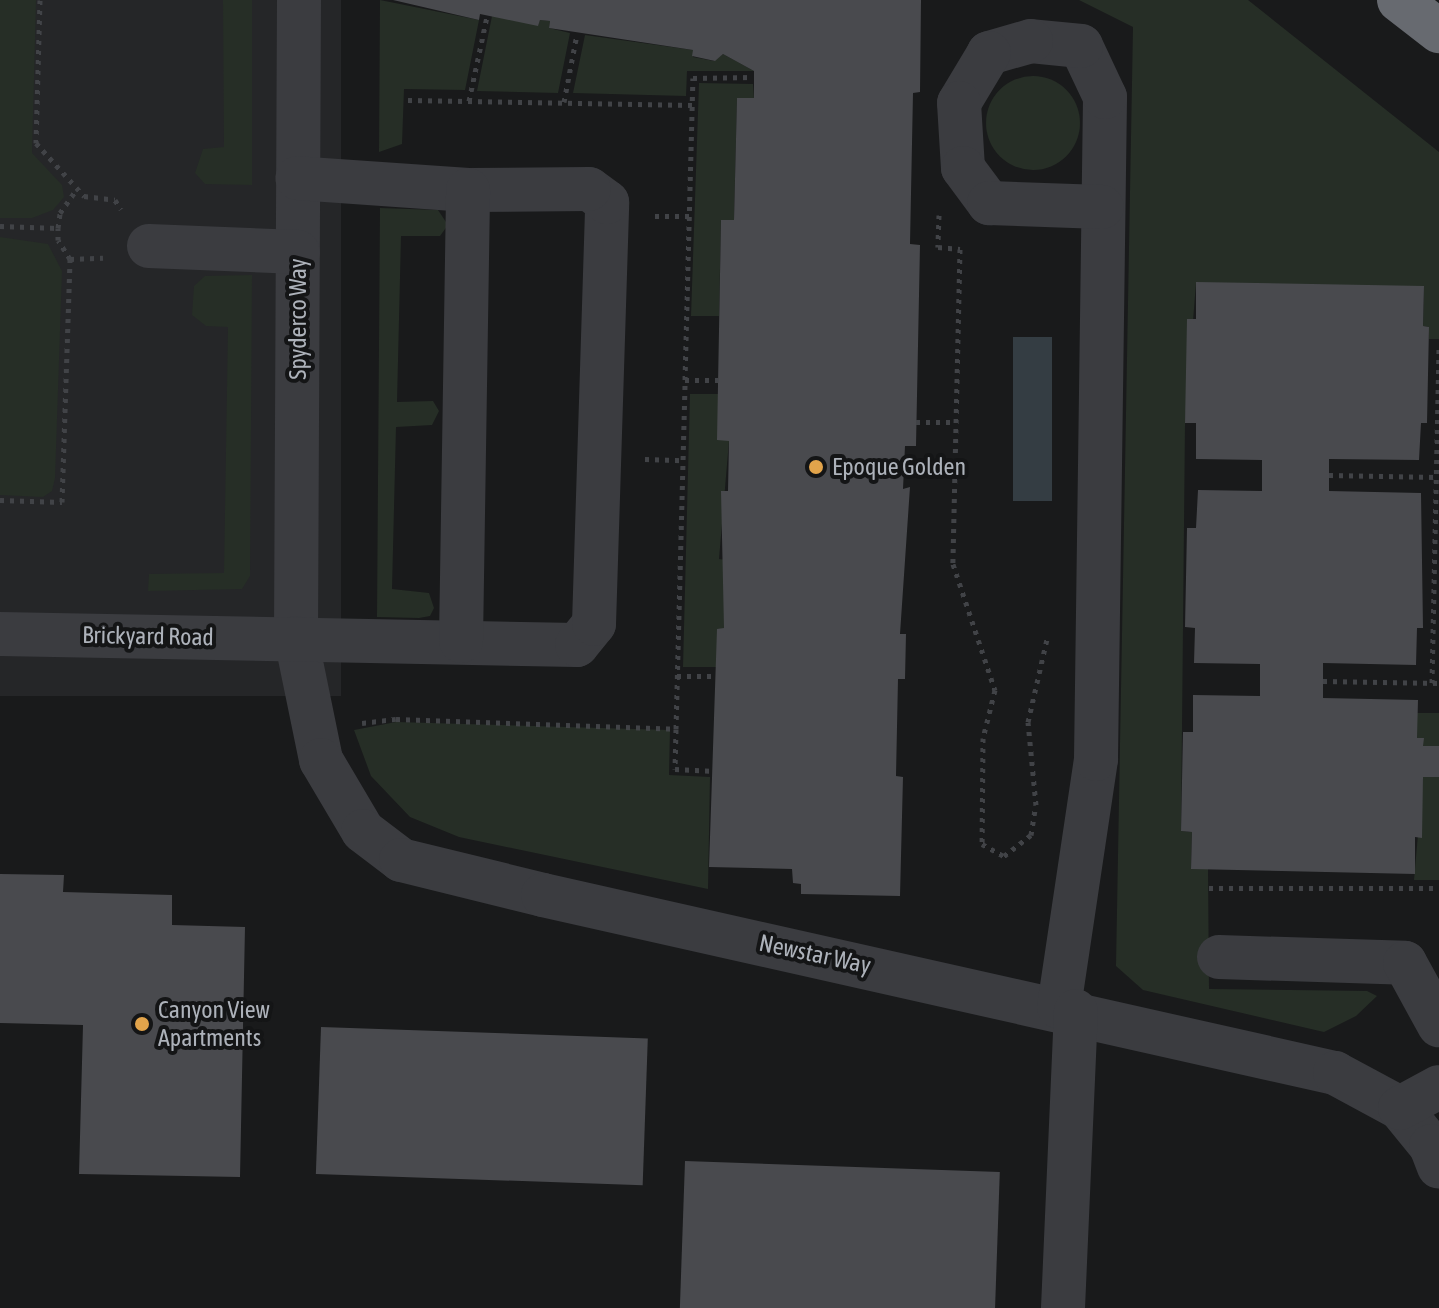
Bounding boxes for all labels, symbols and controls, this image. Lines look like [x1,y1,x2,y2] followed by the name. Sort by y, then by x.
[284,258,312,380] street label: Spyderco Way
[832,453,966,481] place label: Epoque Golden
[807,458,825,476] marker: Epoque Golden
[82,620,214,652] street label: Brickyard Road
[756,928,874,980] street label: Newstar Way
[158,996,270,1052] place label: Canyon View Apartments
[133,1015,151,1033] marker: Canyon View Apartments

